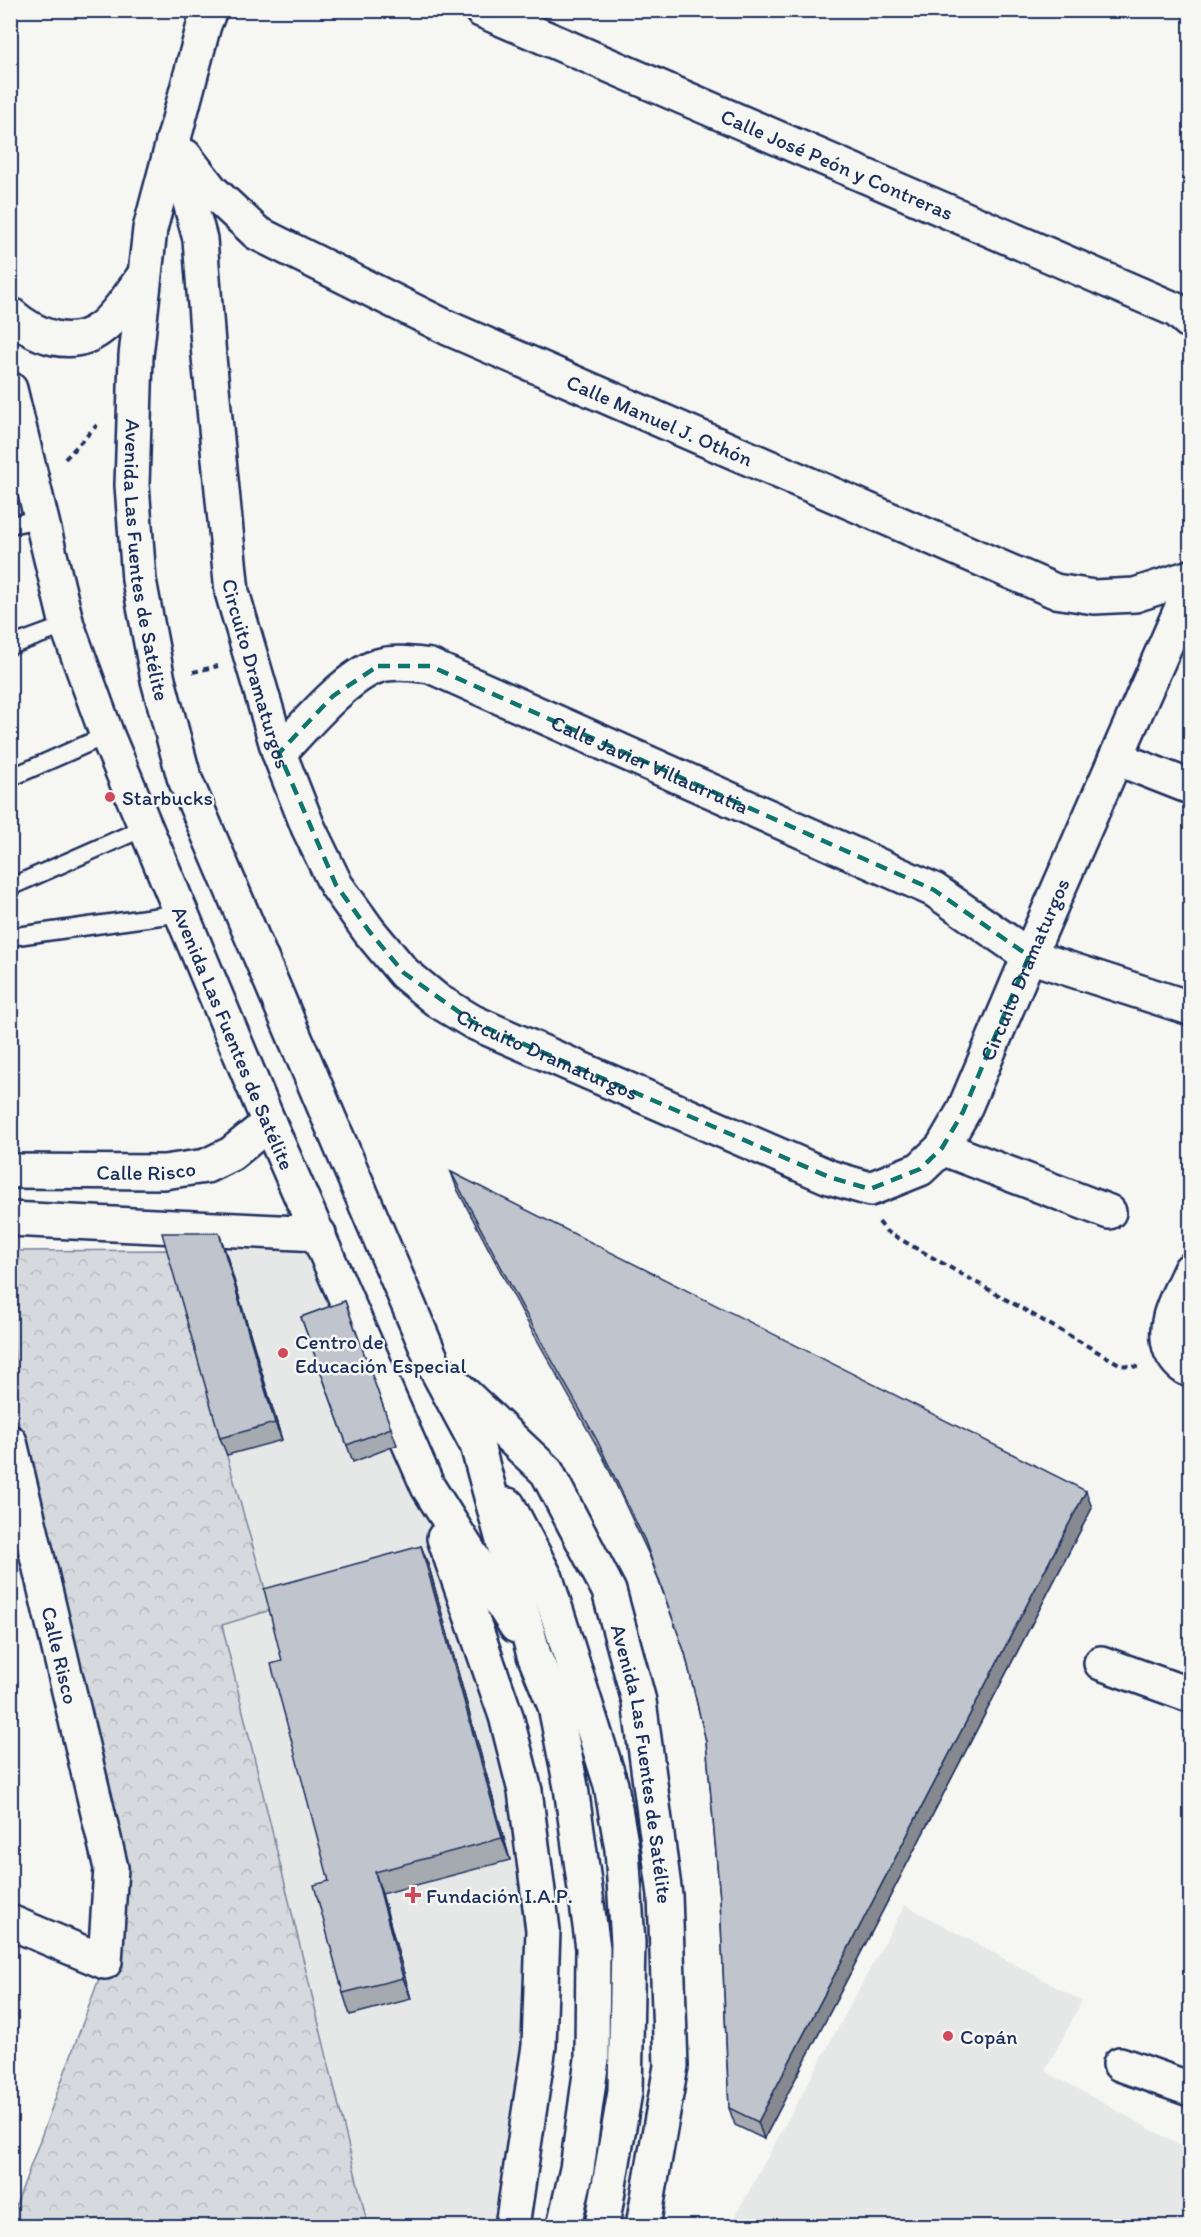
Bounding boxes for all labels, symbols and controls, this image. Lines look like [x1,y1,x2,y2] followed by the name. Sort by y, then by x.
[717,103,957,225] street label: Calle José Peón y Contreras
[563,369,757,471] street label: Calle Manuel J. Othón
[119,419,175,703] street label: Avenida Las Fuentes de Satélite
[218,578,296,772] street label: Circuito Dramaturgos
[547,709,753,819] street label: Calle Javier Villaurrutia
[122,785,213,810] place label: Starbucks
[103,790,117,804] marker: Starbucks
[974,874,1074,1064] street label: Circuito Dramaturgos
[167,902,300,1173] street label: Avenida Las Fuentes de Satélite
[452,1003,642,1105] street label: Circuito Dramaturgos
[96,1155,197,1185] street label: Calle Risco
[295,1329,466,1378] place label: Centro de Educación Especial
[276,1346,290,1360] marker: Centro de Educación Especial
[37,1604,84,1706] street label: Calle Risco
[606,1621,678,1904] street label: Avenida Las Fuentes de Satélite
[426,1883,573,1908] place label: Fundación I.A.P.
[404,1886,422,1904] marker: Fundación I.A.P.
[960,2024,1018,2049] place label: Copán
[941,2029,955,2043] marker: Copán

